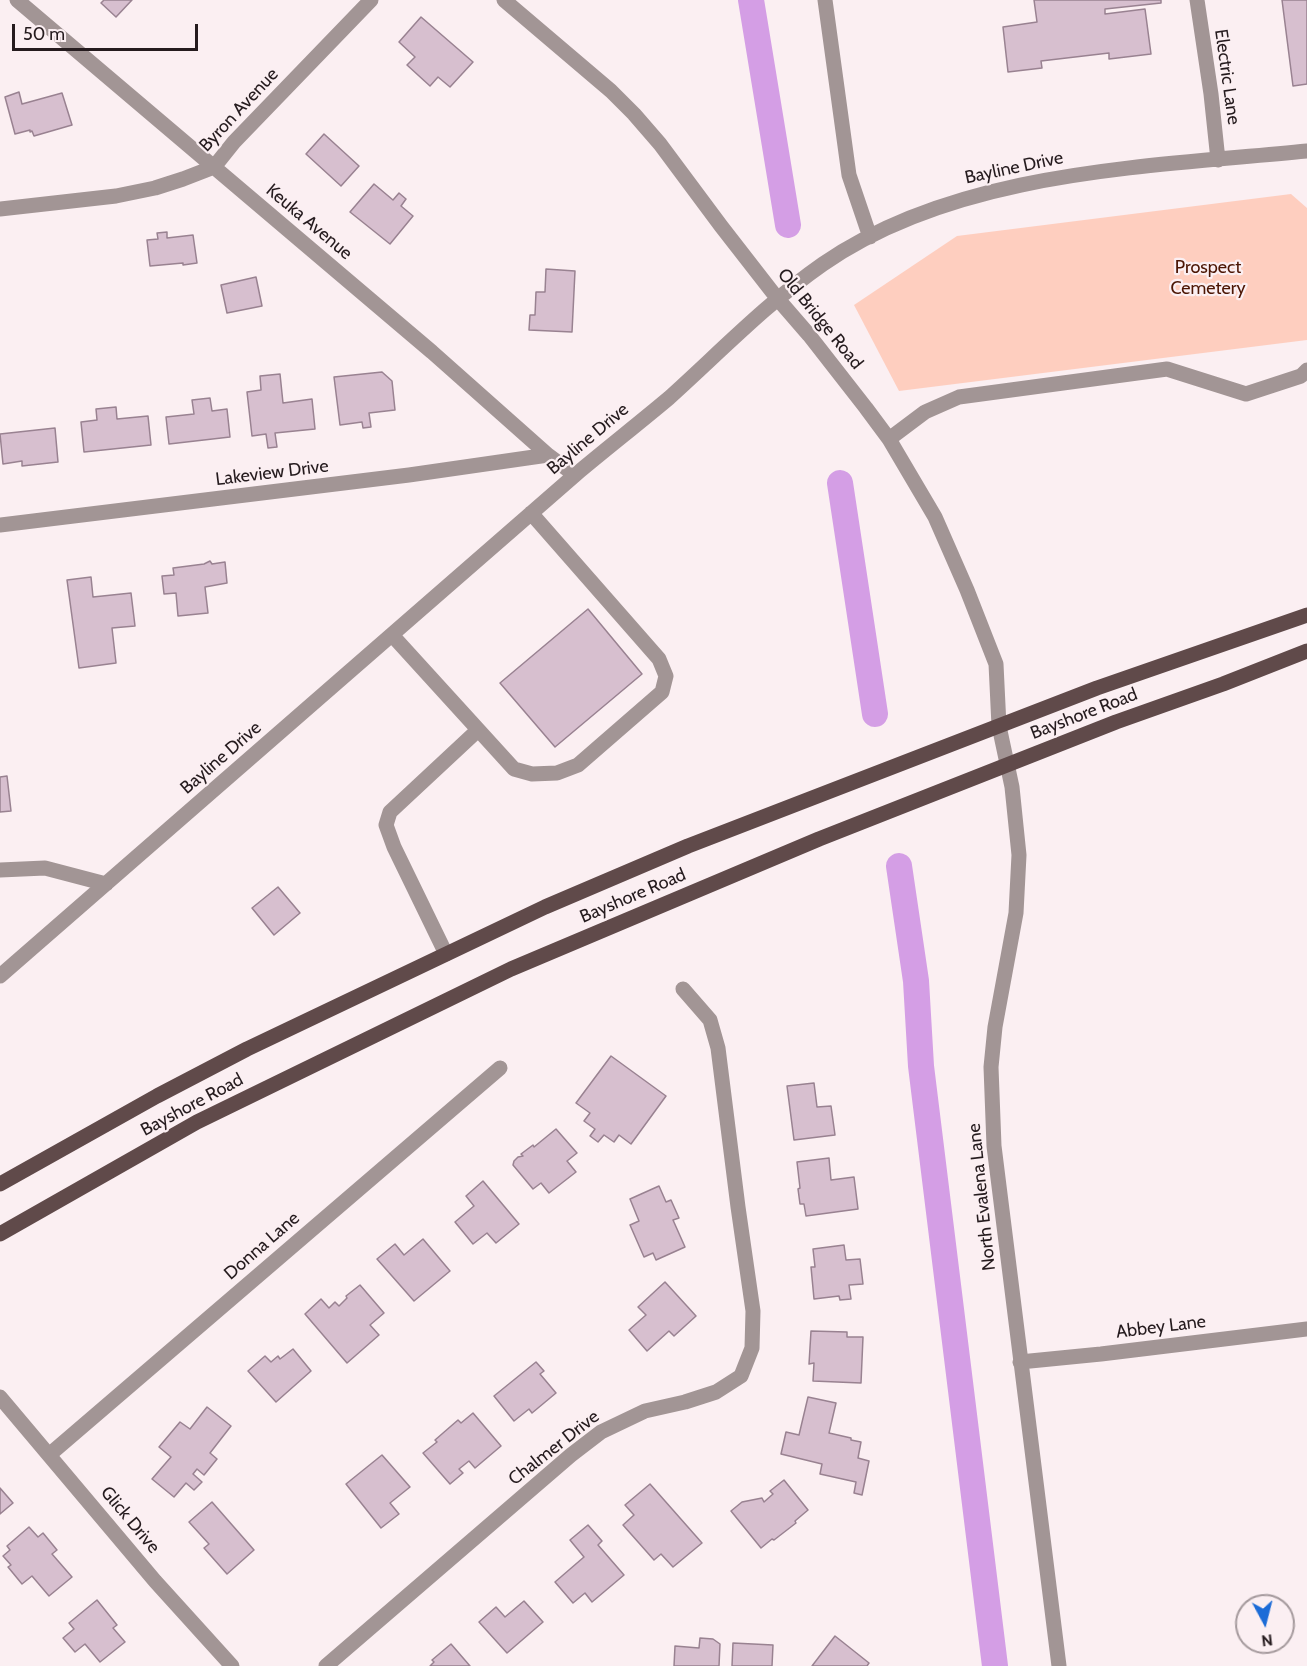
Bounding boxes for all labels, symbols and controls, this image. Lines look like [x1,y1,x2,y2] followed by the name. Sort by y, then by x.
[15,12,201,50] scale bar
[23,23,65,45] text: 50 m
[1210,28,1244,126] street label: Electric Lane
[195,64,283,156] street label: Byron Avenue
[963,147,1065,189] street label: Bayline Drive
[261,180,357,264] street label: Keuka Avenue
[1170,257,1246,300] park label: Prospect Cemetery
[773,264,867,374] street label: Old Bridge Road
[543,399,633,479] street label: Bayline Drive
[214,455,330,491] street label: Lakeview Drive
[1027,684,1141,744] street label: Bayshore Road
[176,717,266,799] street label: Bayline Drive
[577,864,689,928] street label: Bayshore Road
[137,1069,247,1141] street label: Bayshore Road
[964,1122,1000,1272] street label: North Evalena Lane
[220,1207,304,1285] street label: Donna Lane
[1115,1311,1207,1343] street label: Abbey Lane
[504,1406,604,1490] street label: Chalmer Drive
[96,1482,164,1558] street label: Glick Drive
[1235,1594,1295,1654] north arrow
[1260,1630,1274,1650] text: N

